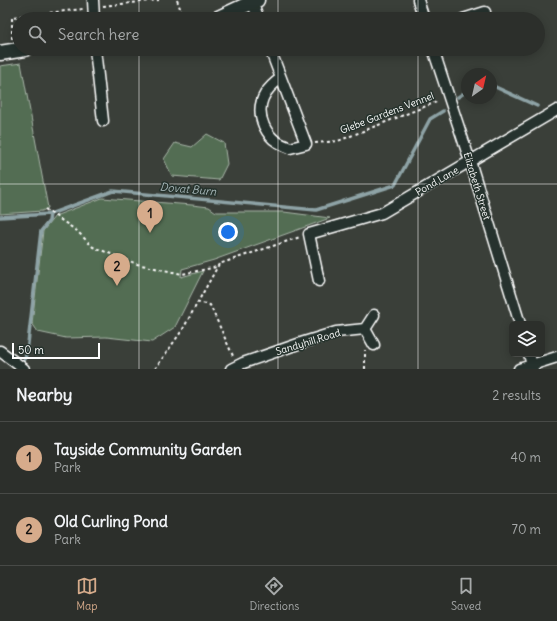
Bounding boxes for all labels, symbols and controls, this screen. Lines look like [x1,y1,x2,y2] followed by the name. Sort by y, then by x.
[12,12,545,56] search box
[26,23,48,45] icon: search
[58,25,139,44] text: Search here
[461,68,497,104] north arrow
[338,89,436,137] street label: Glebe Gardens Vennel
[461,151,494,222] street label: Elizabeth Street
[413,163,461,199] street label: Pond Lane
[159,180,217,198] water label: Dovat Burn
[137,200,163,233] pin: 1
[218,222,238,242] your location
[104,253,130,286] pin: 2
[509,321,545,357] map controls
[509,321,545,357] button: layers
[274,326,342,358] street label: Sandyhill Road
[12,341,100,360] scale bar
[18,343,44,357] text: 50 m
[16,384,72,406] text: Nearby
[492,387,541,404] text: 2 results
[54,440,242,459] text: Tayside Community Garden
[26,449,32,466] text: 1
[510,449,541,466] text: 40 m
[54,459,81,476] text: Park
[54,512,168,531] text: Old Curling Pond
[25,521,33,538] text: 2
[512,521,541,538] text: 70 m
[54,531,81,548] text: Park
[76,575,98,613] tab: Map
[250,575,299,613] tab: Directions
[451,575,481,613] tab: Saved

